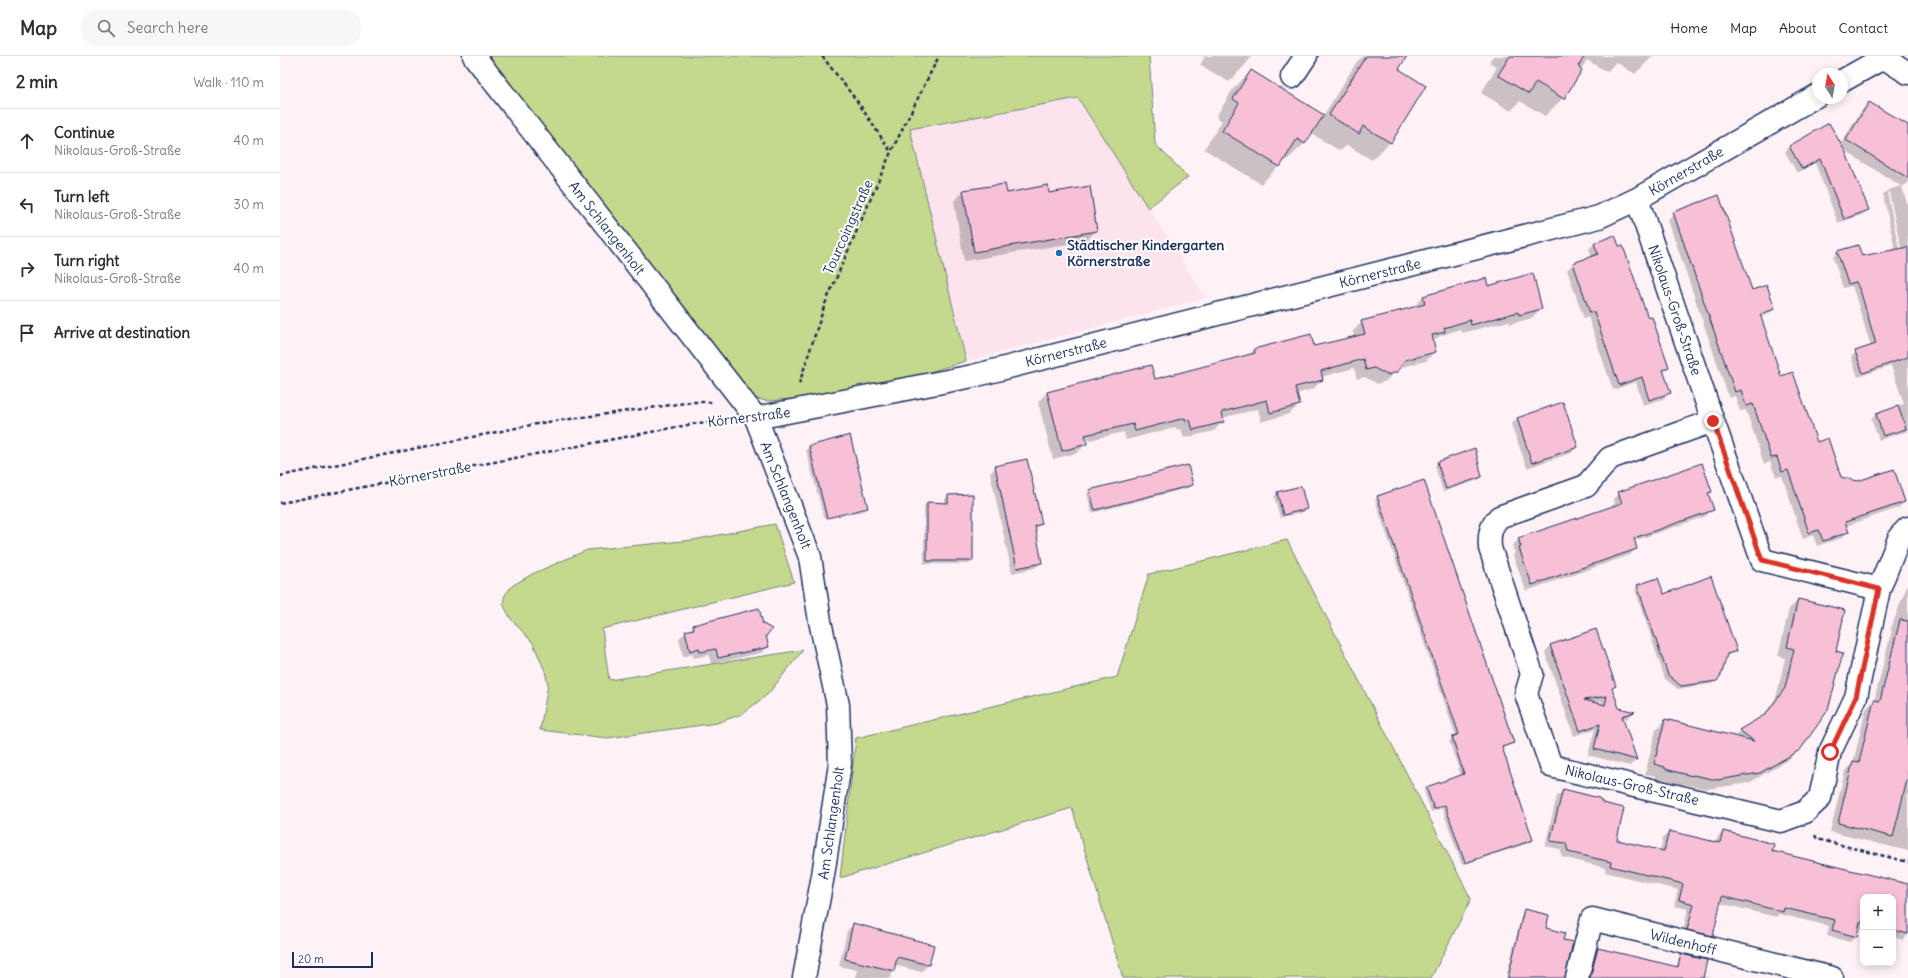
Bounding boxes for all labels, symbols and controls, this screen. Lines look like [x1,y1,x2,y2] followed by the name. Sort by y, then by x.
[81,10,361,46] search box
[20,16,57,40] text: Map
[95,17,117,39] icon: search
[127,18,208,37] text: Search here
[1670,19,1708,37] text: Home
[1730,19,1757,37] text: Map
[1779,19,1817,37] text: About
[1839,19,1888,37] text: Contact
[1812,68,1848,104] north arrow
[16,71,58,93] text: 2 min
[193,74,264,91] text: Walk · 110 m
[54,123,115,142] text: Continue
[16,130,38,152] icon: ahead
[233,132,264,149] text: 40 m
[54,142,181,159] text: Nikolaus-Groß-Straße
[1645,142,1727,200] street label: Körnerstraße
[819,177,877,277] street label: Tourcoingstraße
[565,178,649,279] street label: Am Schlangenholt
[54,187,109,206] text: Turn left
[16,194,38,216] icon: left
[234,196,264,213] text: 30 m
[54,206,181,223] text: Nikolaus-Groß-Straße
[1067,236,1224,270] place label: Städtischer Kindergarten Körnerstraße
[1644,242,1706,378] street label: Nikolaus-Groß-Straße
[1054,248,1064,258] marker: Städtischer Kindergarten Körnerstraße
[54,251,119,270] text: Turn right
[1337,254,1423,292] street label: Körnerstraße
[16,258,38,280] icon: right
[233,260,264,277] text: 40 m
[54,270,181,287] text: Nikolaus-Groß-Straße
[16,322,38,344] icon: arrive
[54,323,190,342] text: Arrive at destination
[1023,333,1109,371] street label: Körnerstraße
[707,403,791,431] street label: Körnerstraße
[1704,412,1722,430] route end
[756,439,816,552] street label: Am Schlangenholt
[387,457,473,491] street label: Körnerstraße
[1821,743,1839,761] route start
[1563,761,1701,809] street label: Nikolaus-Groß-Straße
[814,765,848,881] street label: Am Schlangenholt
[1860,894,1896,966] map controls
[1860,894,1896,930] button: +
[1648,925,1718,959] street label: Wildenhoff
[1860,930,1896,966] button: −
[292,950,373,969] scale bar
[298,952,324,966] text: 20 m

